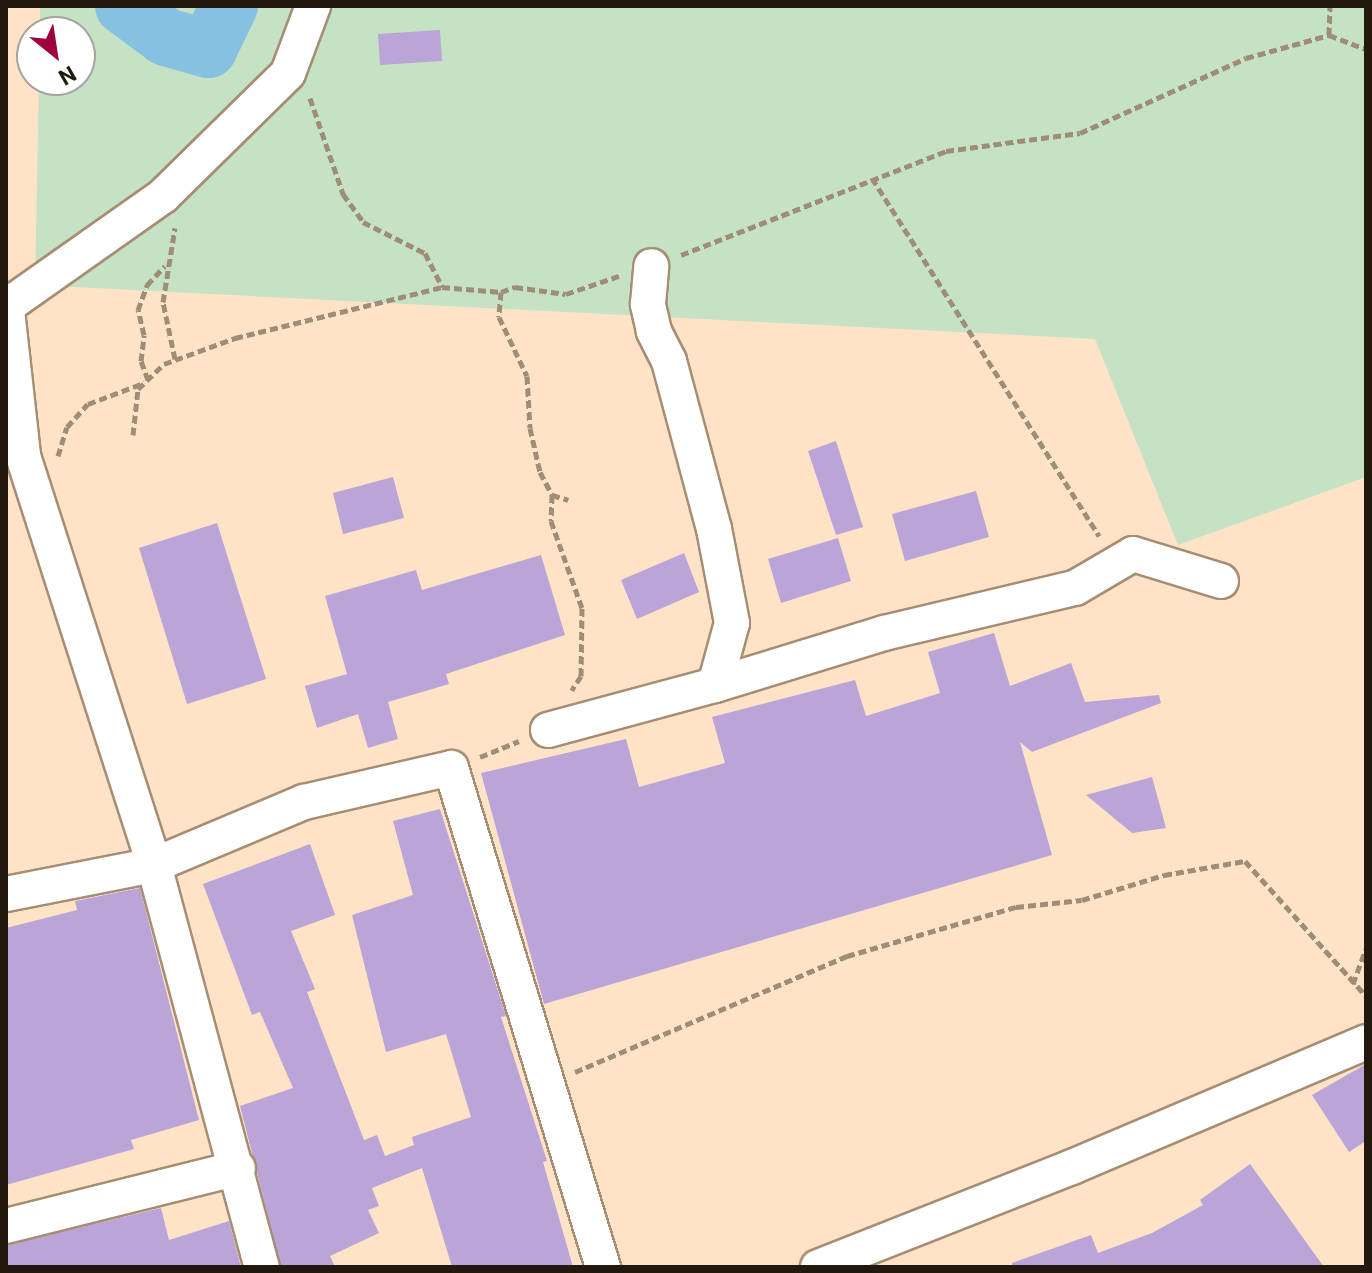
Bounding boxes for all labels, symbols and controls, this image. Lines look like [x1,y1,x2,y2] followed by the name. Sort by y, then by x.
[16,16,96,96] north arrow
[54,61,80,90] text: N

